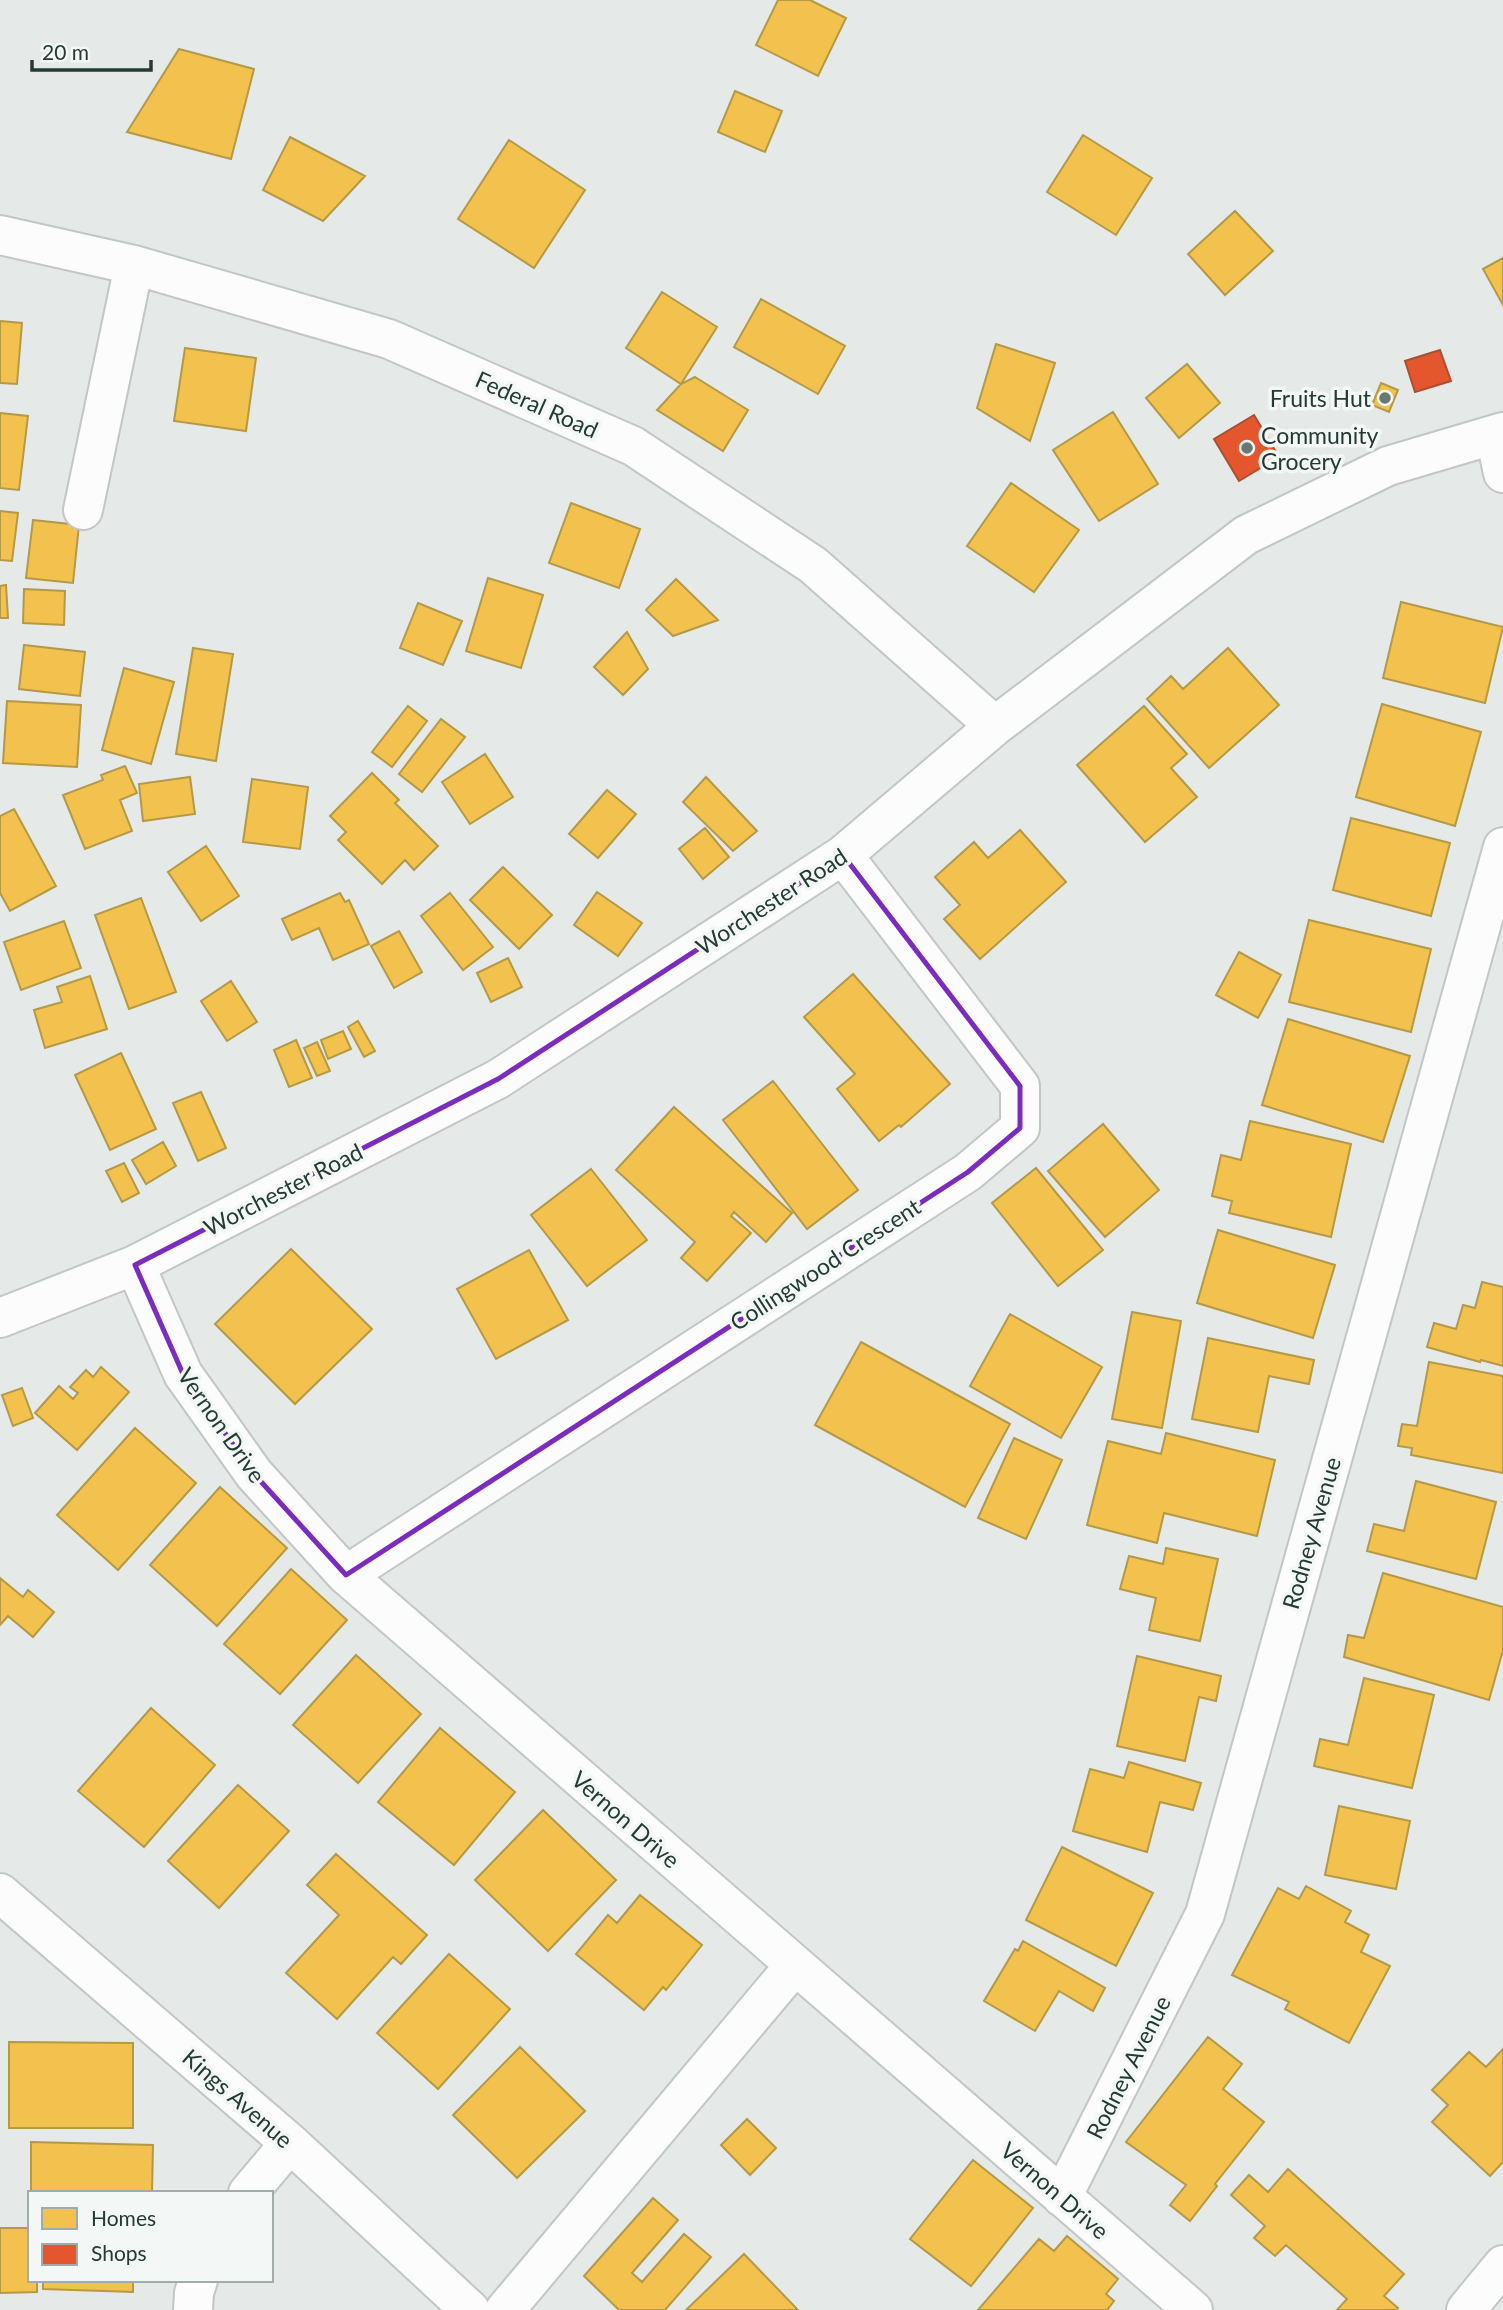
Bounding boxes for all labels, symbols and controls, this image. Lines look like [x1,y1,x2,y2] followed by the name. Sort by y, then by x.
[32,28,150,72] scale bar
[42,39,89,64] text: 20 m
[471,365,603,443] street label: Federal Road
[1270,384,1372,412] place label: Fruits Hut
[1377,390,1393,406] marker: Fruits Hut
[1261,421,1378,475] place label: Community Grocery
[1239,440,1255,456] marker: Community Grocery
[690,842,852,960] street label: Worchester Road
[199,1137,367,1241] street label: Worchester Road
[725,1192,926,1336] street label: Collingwood Crescent
[172,1362,272,1488] street label: Vernon Drive
[1276,1454,1346,1612] street label: Rodney Avenue
[566,1765,686,1873] street label: Vernon Drive
[1080,1991,1176,2143] street label: Rodney Avenue
[177,2043,299,2153] street label: Kings Avenue
[995,2136,1115,2244] street label: Vernon Drive
[28,2191,273,2282] legend
[91,2205,156,2230] text: Homes
[91,2240,147,2265] text: Shops

